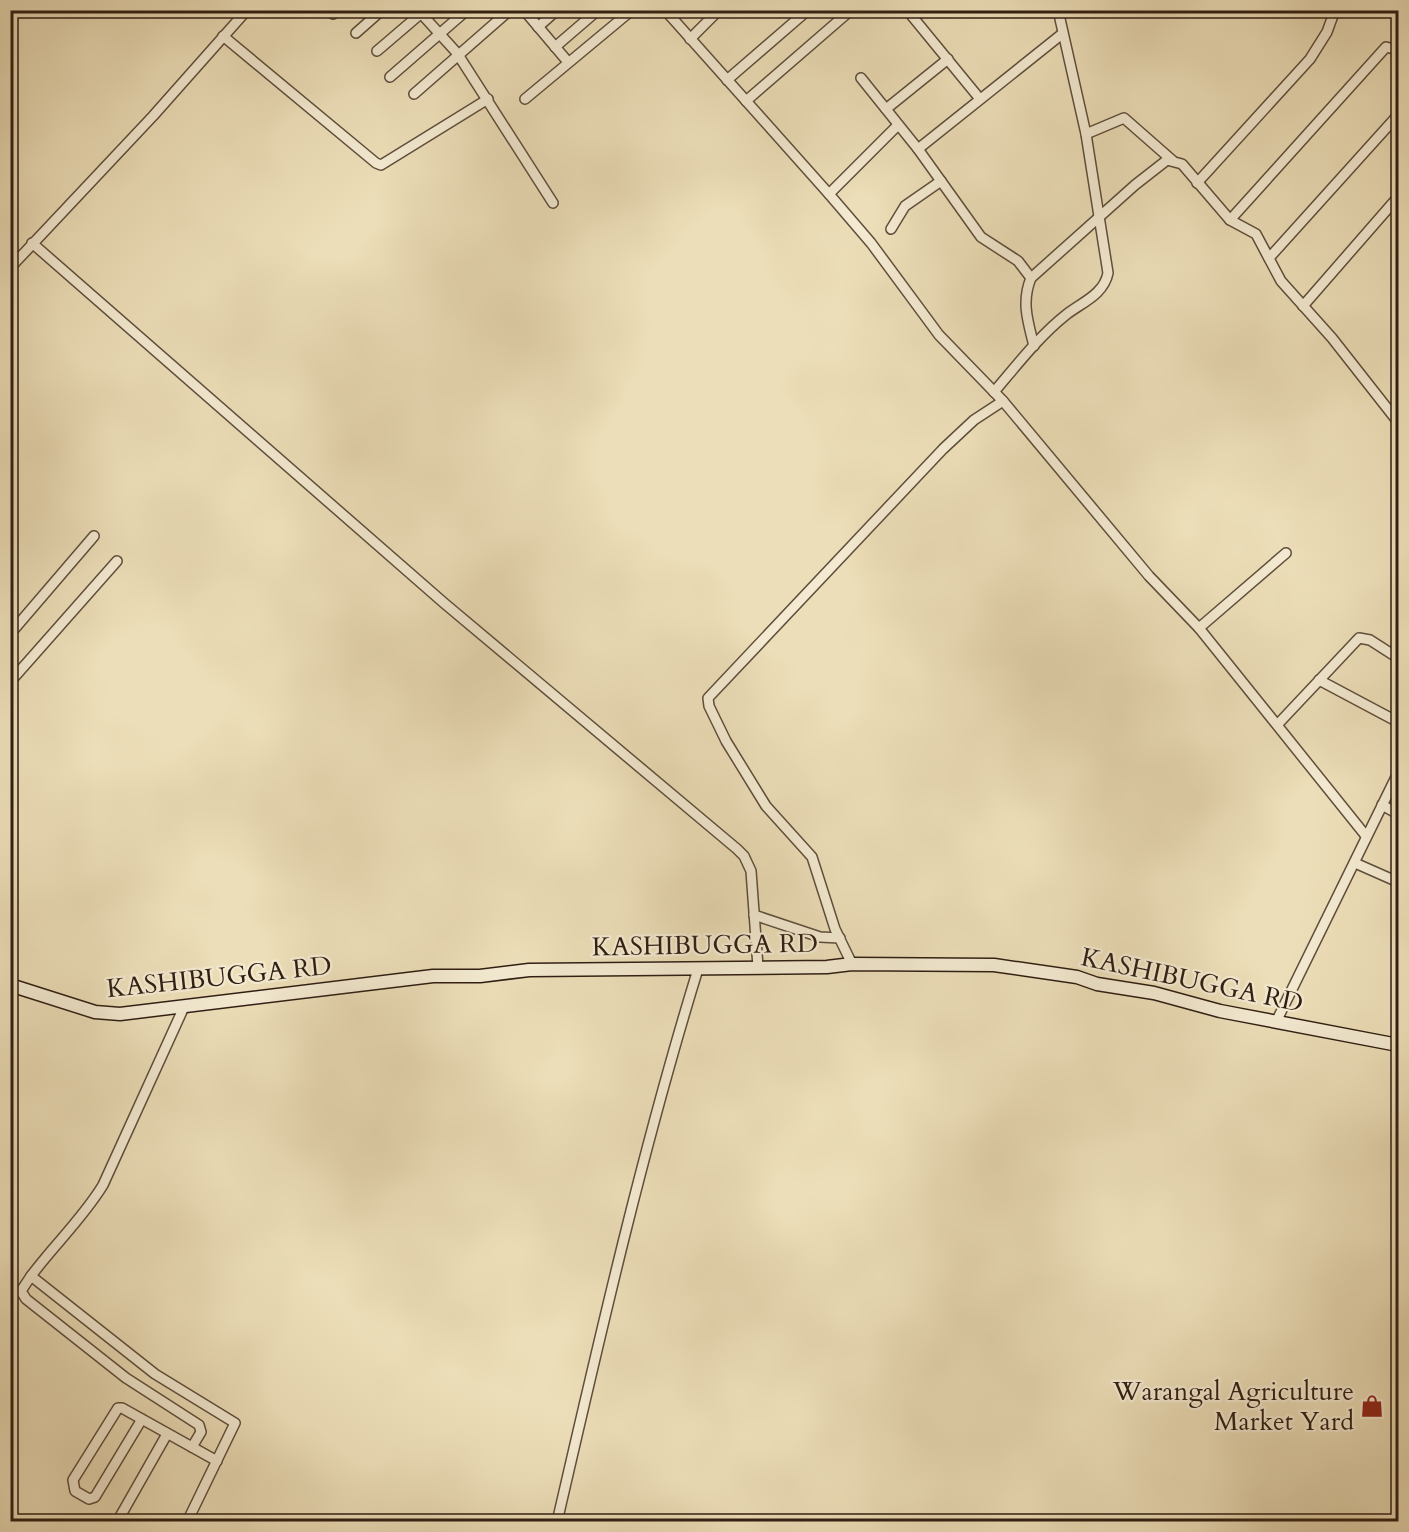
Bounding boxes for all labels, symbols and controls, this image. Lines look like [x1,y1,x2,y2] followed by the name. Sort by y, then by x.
[592,926,818,964] street label: KASHIBUGGA RD
[1078,939,1306,1021] street label: KASHIBUGGA RD
[105,948,333,1006] street label: KASHIBUGGA RD
[1112,1374,1354,1439] place label: Warangal Agriculture Market Yard
[1359,1393,1385,1419] shop icon: Warangal Agriculture Market Yard

